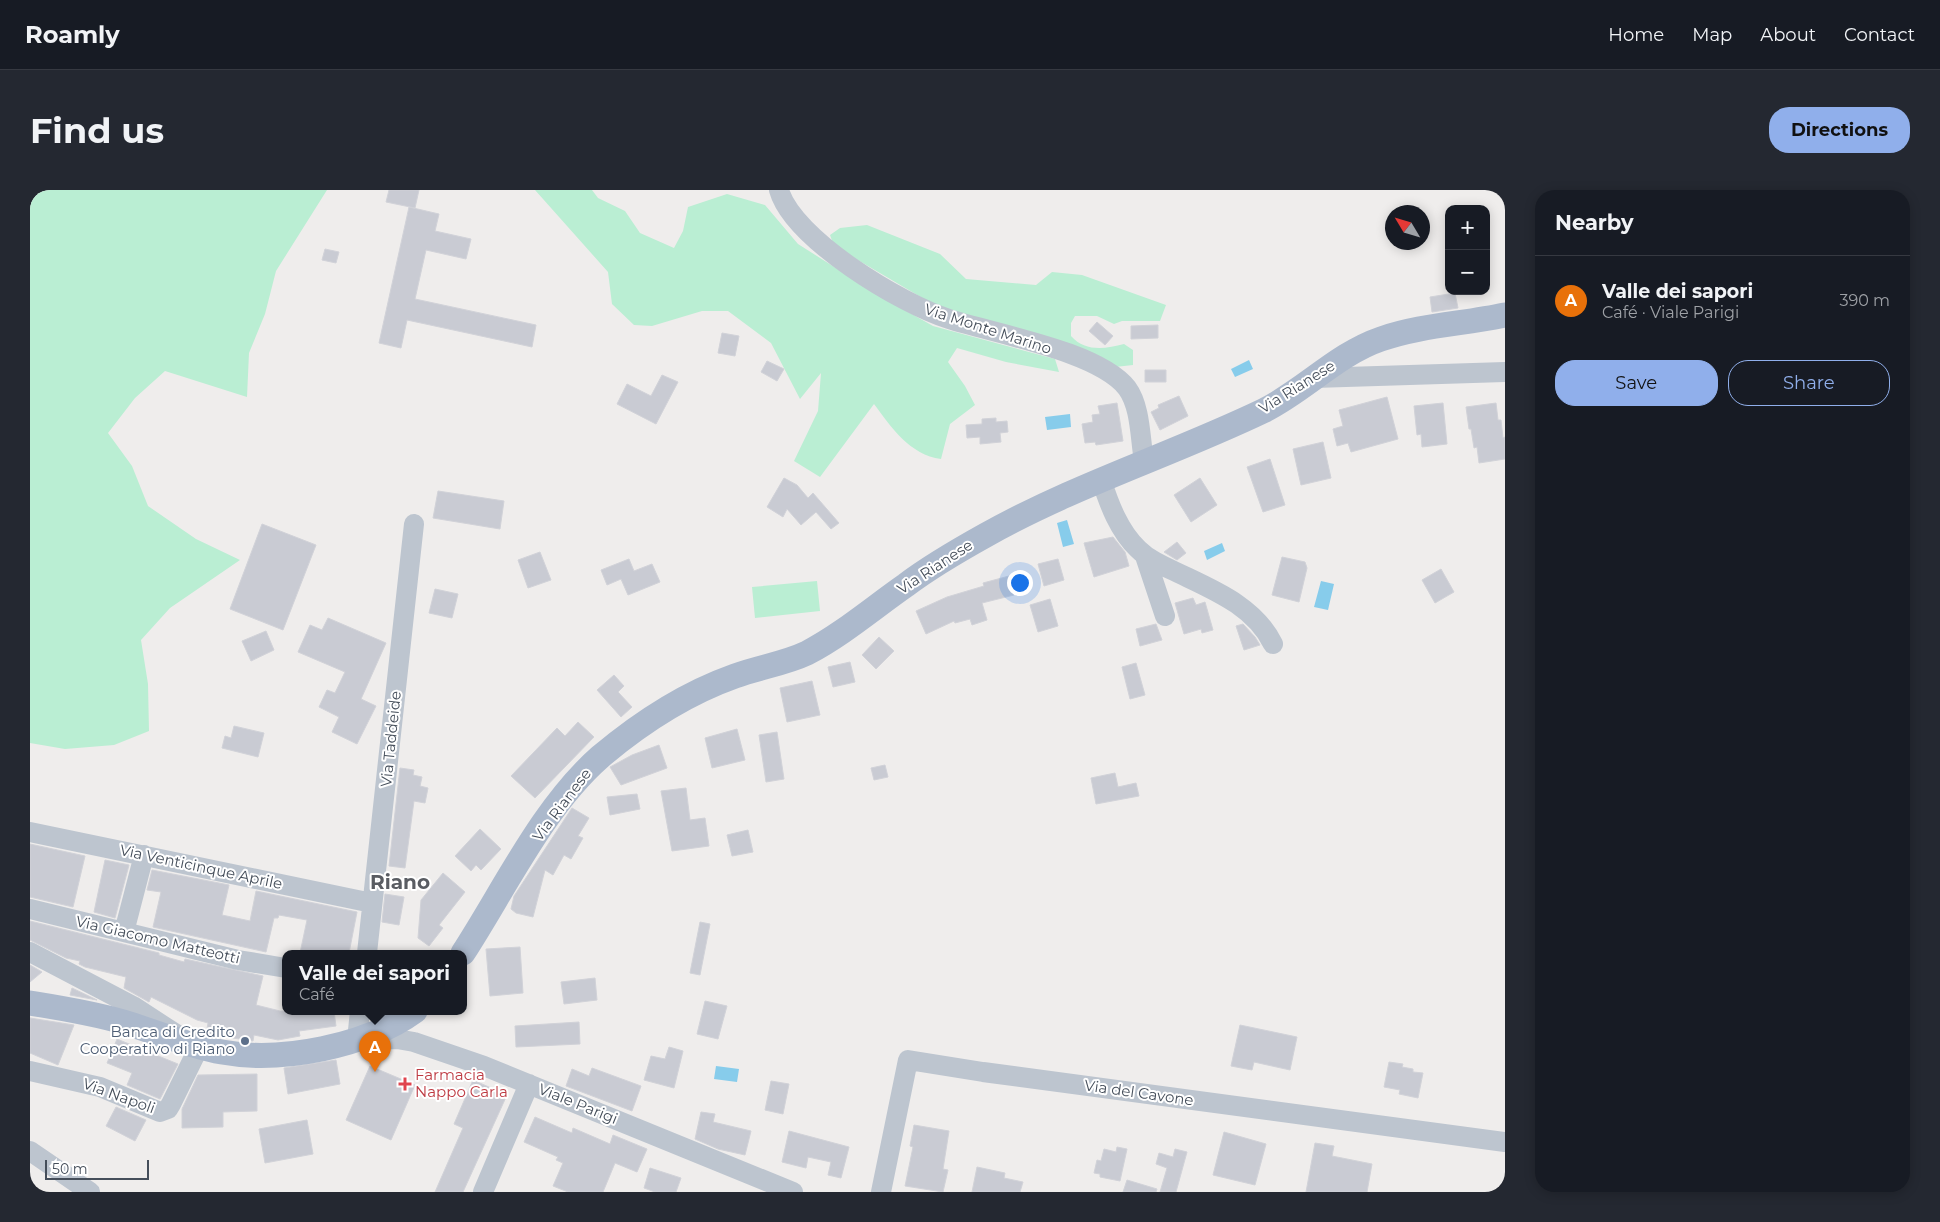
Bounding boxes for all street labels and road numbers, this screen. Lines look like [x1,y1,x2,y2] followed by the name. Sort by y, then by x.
[922,299,1054,358] street label: Via Monte Marino
[1255,356,1338,418] street label: Via Rianese
[893,535,976,598] street label: Via Rianese
[376,690,405,788] street label: Via Taddeide
[528,765,595,845] street label: Via Rianese
[118,840,284,893] street label: Via Venticinque Aprile
[74,911,242,968] street label: Via Giacomo Matteotti
[80,1074,158,1117] street label: Via Napoli
[1083,1075,1195,1110] street label: Via del Cavone
[536,1079,621,1128] street label: Viale Parigi

